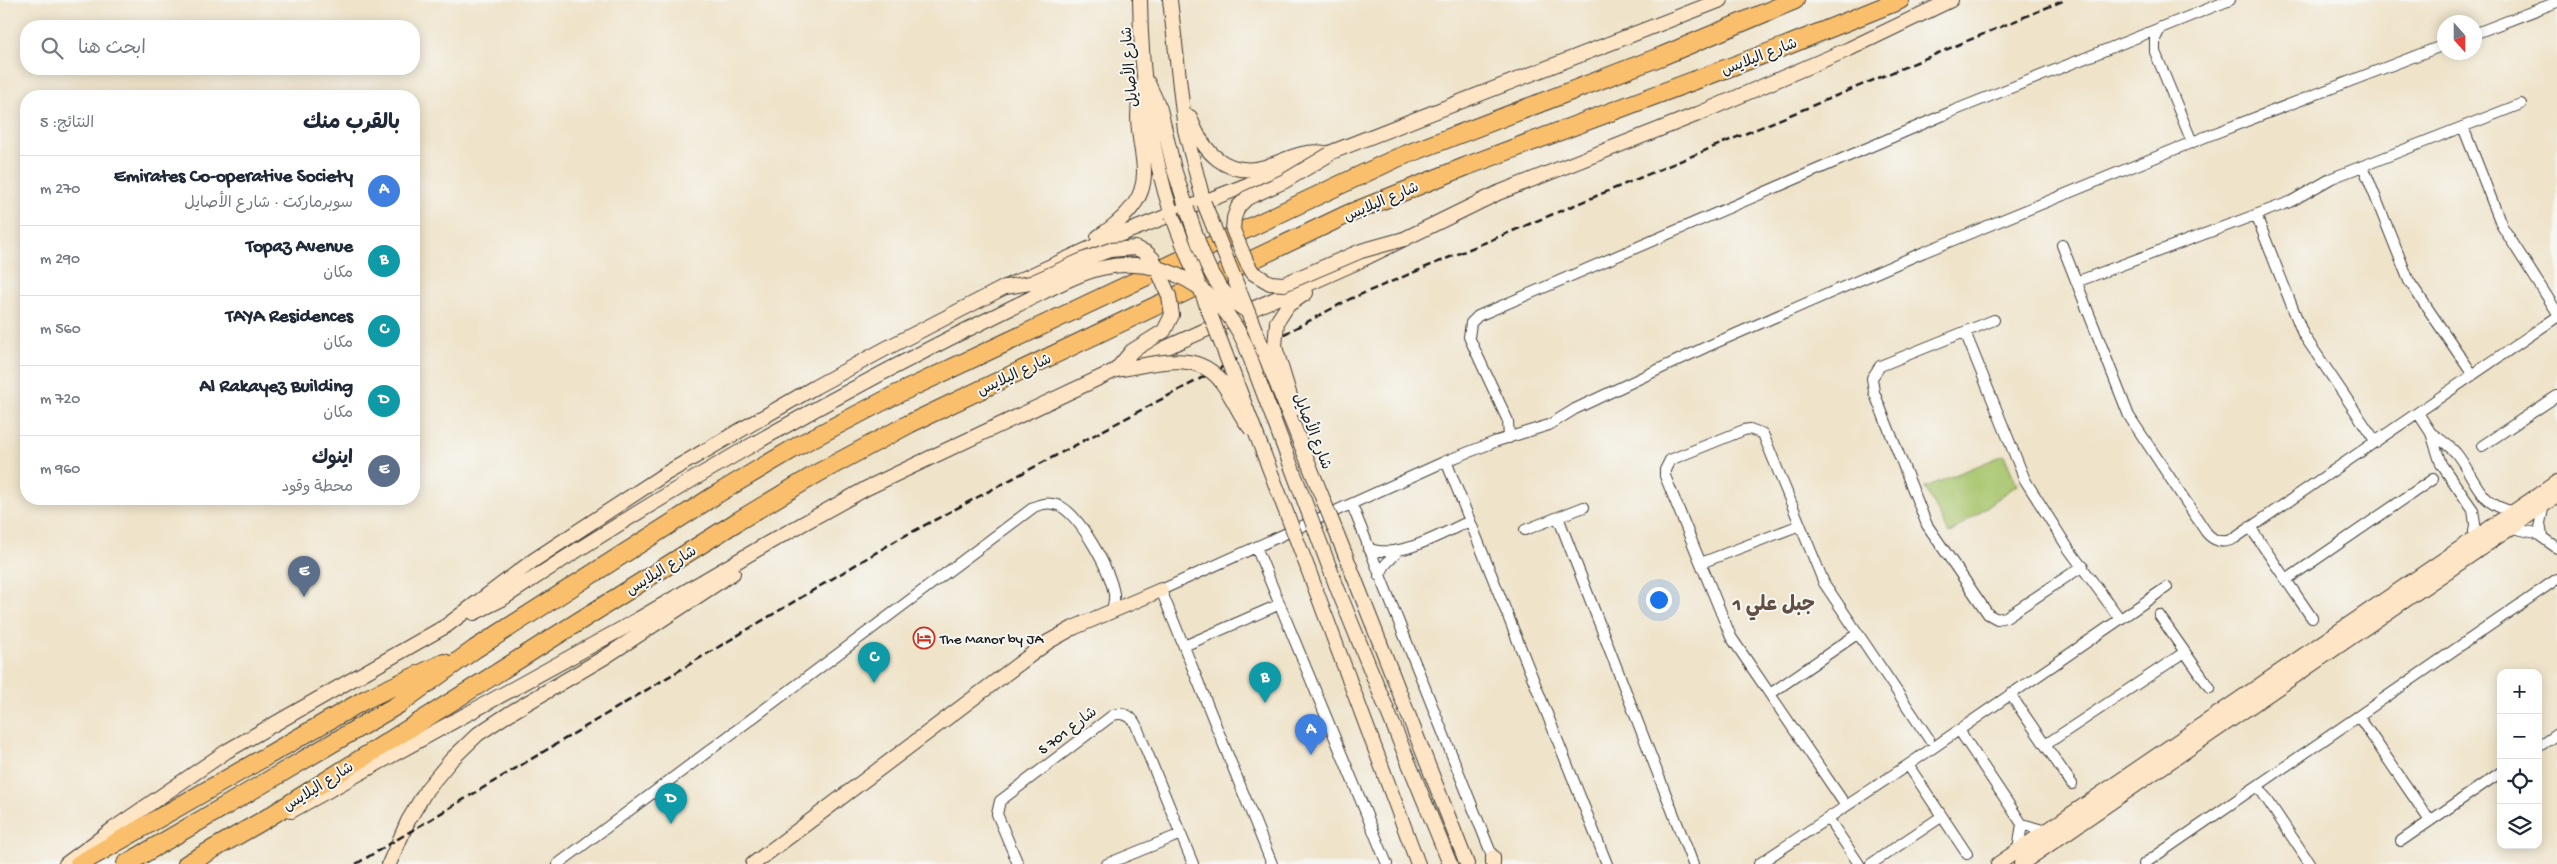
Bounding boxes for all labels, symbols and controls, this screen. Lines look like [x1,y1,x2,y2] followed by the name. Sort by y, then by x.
[2437,15,2482,60] north arrow
[20,20,420,75] search box
[1116,26,1143,108] street label: شارع الأصايل
[38,34,66,62] icon: search
[1719,35,1800,81] street label: شارع اليلايس
[78,38,146,61] text: ابحث هنا
[303,112,400,137] text: بالقرب منك
[40,115,94,134] text: النتائج: 5
[114,166,353,189] text: Emirates Co-operative Society
[1342,179,1422,227] street label: شارع اليلايس
[40,181,80,200] text: 270 m
[379,181,389,200] text: A
[184,195,353,214] text: سوبرماركت · شارع الأصايل
[246,236,353,259] text: Topaz Avenue
[40,251,80,270] text: 290 m
[380,251,388,270] text: B
[323,265,353,284] text: مكان
[226,306,353,329] text: TAYA Residences
[40,321,81,340] text: 560 m
[380,321,388,340] text: C
[323,335,353,354] text: مكان
[975,351,1055,401] street label: شارع اليلايس
[200,376,353,399] text: Al Rakayez Building
[1288,390,1337,472] street label: شارع الأصايل
[40,391,80,410] text: 720 m
[379,391,389,410] text: D
[323,405,353,424] text: مكان
[312,448,353,471] text: اينوك
[40,461,80,480] text: 960 m
[379,461,389,480] text: E
[281,479,353,498] text: محطة وقود
[623,543,701,600] street label: شارع اليلايس
[288,556,320,597] pin: E
[1646,587,1672,613] your location
[1732,594,1815,621] district label: جبل علي 1
[912,626,936,650] hotel icon: The Manor by JA
[939,631,1044,649] place label: The Manor by JA
[858,642,890,683] pin: C
[1249,662,1281,703] pin: B
[2497,669,2542,849] map controls
[2497,669,2542,714] button: +
[1035,704,1101,760] street label: S 701 شارع
[1295,714,1327,755] pin: A
[2497,714,2542,759] button: −
[280,759,358,816] street label: شارع اليلايس
[2497,759,2542,804] button: locate
[655,783,687,824] pin: D
[2497,804,2542,849] button: layers

